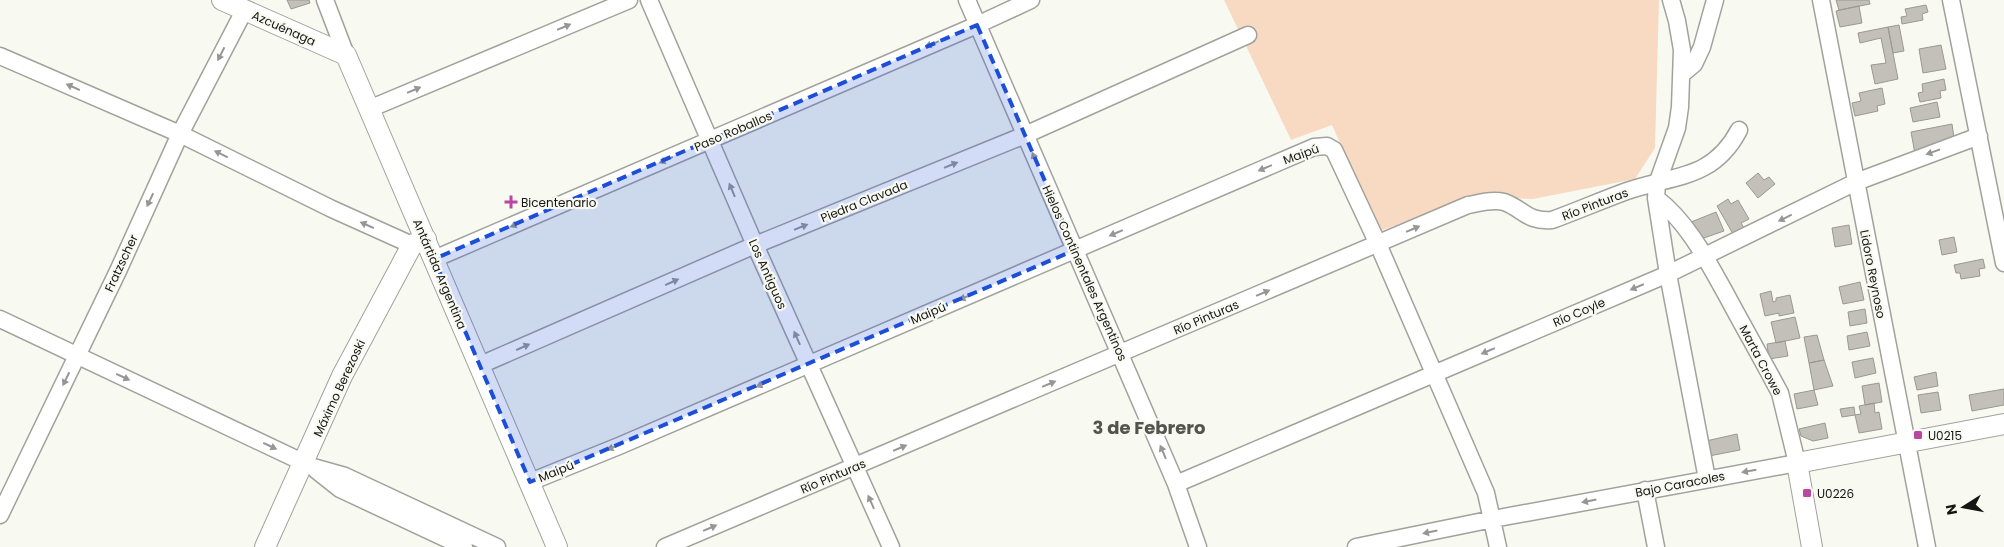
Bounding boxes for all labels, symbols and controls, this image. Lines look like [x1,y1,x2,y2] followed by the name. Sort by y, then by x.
[249,6,319,50] street label: Azcuénaga
[557,23,572,31] one-way arrow
[925,41,939,49] one-way arrow
[217,47,225,61] one-way arrow
[66,83,80,91] one-way arrow
[407,86,422,94] one-way arrow
[691,107,775,155] street label: Paso Roballos
[1281,140,1321,168] street label: Maipú
[1925,148,1940,156] one-way arrow
[214,150,228,158] one-way arrow
[1031,152,1039,166] one-way arrow
[659,156,673,164] one-way arrow
[944,161,959,169] one-way arrow
[1258,165,1272,173] one-way arrow
[818,176,910,226] street label: Piedra Clavada
[1038,182,1132,364] street label: Hielos Continentales Argentinos
[727,183,735,197] one-way arrow
[1559,184,1631,224] street label: Río Pinturas
[146,193,154,207] one-way arrow
[521,194,597,211] place label: Bicentenario
[505,196,517,208] marker: Bicentenario
[1777,214,1792,222] one-way arrow
[409,216,471,332] street label: Antártida Argentina
[510,220,524,228] one-way arrow
[360,221,374,229] one-way arrow
[793,222,808,230] one-way arrow
[1406,224,1420,232] one-way arrow
[1856,228,1890,320] street label: Lidoro Reynoso
[1109,229,1123,237] one-way arrow
[100,231,142,295] street label: Fratzscher
[745,236,791,312] street label: Los Antiguos
[665,277,679,285] one-way arrow
[1630,283,1644,291] one-way arrow
[1256,288,1270,296] one-way arrow
[959,293,973,301] one-way arrow
[1550,293,1608,331] street label: Río Coyle
[1171,296,1241,338] street label: Río Pinturas
[908,298,948,328] street label: Maipú
[1735,322,1787,398] street label: Marta Crowe
[792,331,800,345] one-way arrow
[309,336,369,439] street label: Máximo Berezoski
[516,342,530,350] one-way arrow
[1481,348,1495,356] one-way arrow
[62,372,70,386] one-way arrow
[116,374,130,382] one-way arrow
[1042,379,1057,387] one-way arrow
[756,380,770,388] one-way arrow
[1093,415,1205,440] district label: 3 de Febrero
[1928,427,1962,444] place label: U0215
[1912,429,1924,441] marker: U0215
[263,443,277,451] one-way arrow
[893,443,907,451] one-way arrow
[607,444,621,452] one-way arrow
[1158,445,1166,459] one-way arrow
[798,455,868,497] street label: Río Pinturas
[536,456,576,486] street label: Maipú
[1634,467,1726,501] street label: Bajo Caracoles
[1741,468,1757,476] one-way arrow
[1939,482,1989,532] north arrow
[1817,485,1854,502] place label: U0226
[1801,487,1813,499] marker: U0226
[867,495,875,509] one-way arrow
[1582,497,1597,505] one-way arrow
[1940,502,1962,517] text: N
[703,524,718,532] one-way arrow
[1422,528,1437,536] one-way arrow

